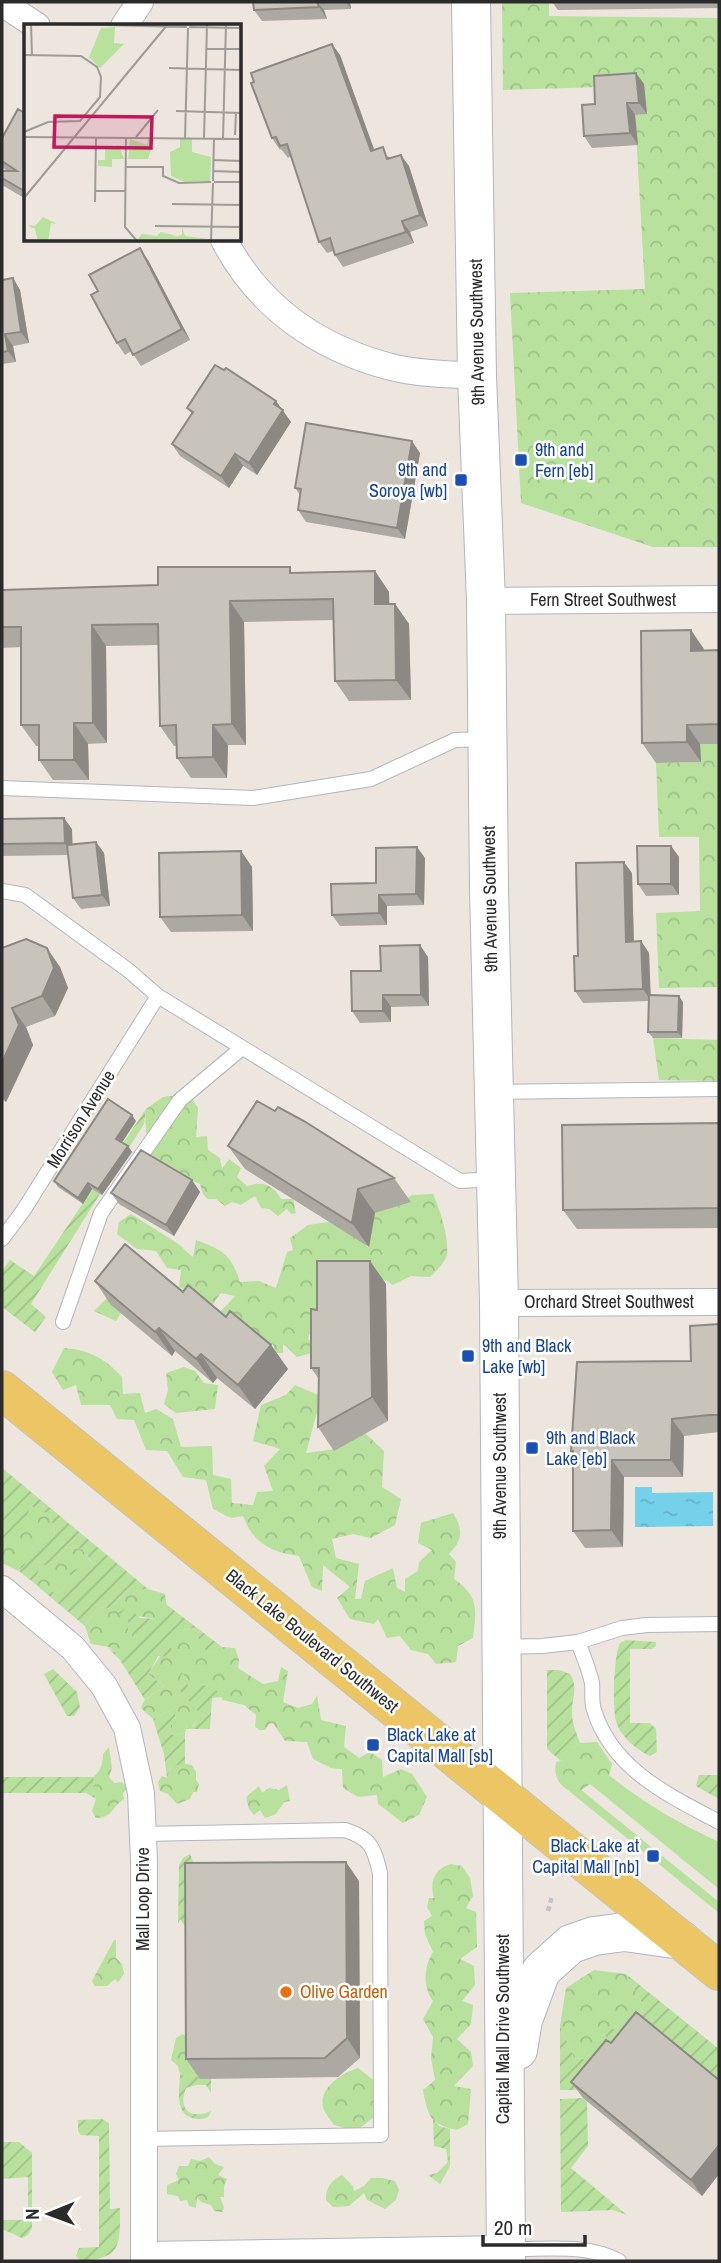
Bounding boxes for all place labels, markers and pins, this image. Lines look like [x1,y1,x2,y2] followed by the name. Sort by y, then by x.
[535,437,593,483] place label: 9th and Fern [eb]
[513,452,529,468] marker: 9th and Fern [eb]
[369,457,447,503] place label: 9th and Soroya [wb]
[453,472,469,488] marker: 9th and Soroya [wb]
[482,1333,572,1379] place label: 9th and Black Lake [wb]
[460,1348,476,1364] marker: 9th and Black Lake [wb]
[546,1425,636,1471] place label: 9th and Black Lake [eb]
[524,1440,540,1456] marker: 9th and Black Lake [eb]
[387,1722,493,1768] place label: Black Lake at Capital Mall [sb]
[365,1737,381,1753] marker: Black Lake at Capital Mall [sb]
[532,1833,639,1879] place label: Black Lake at Capital Mall [nb]
[645,1848,661,1864] marker: Black Lake at Capital Mall [nb]
[300,1979,388,2004] place label: Olive Garden
[278,1984,294,2000] marker: Olive Garden

